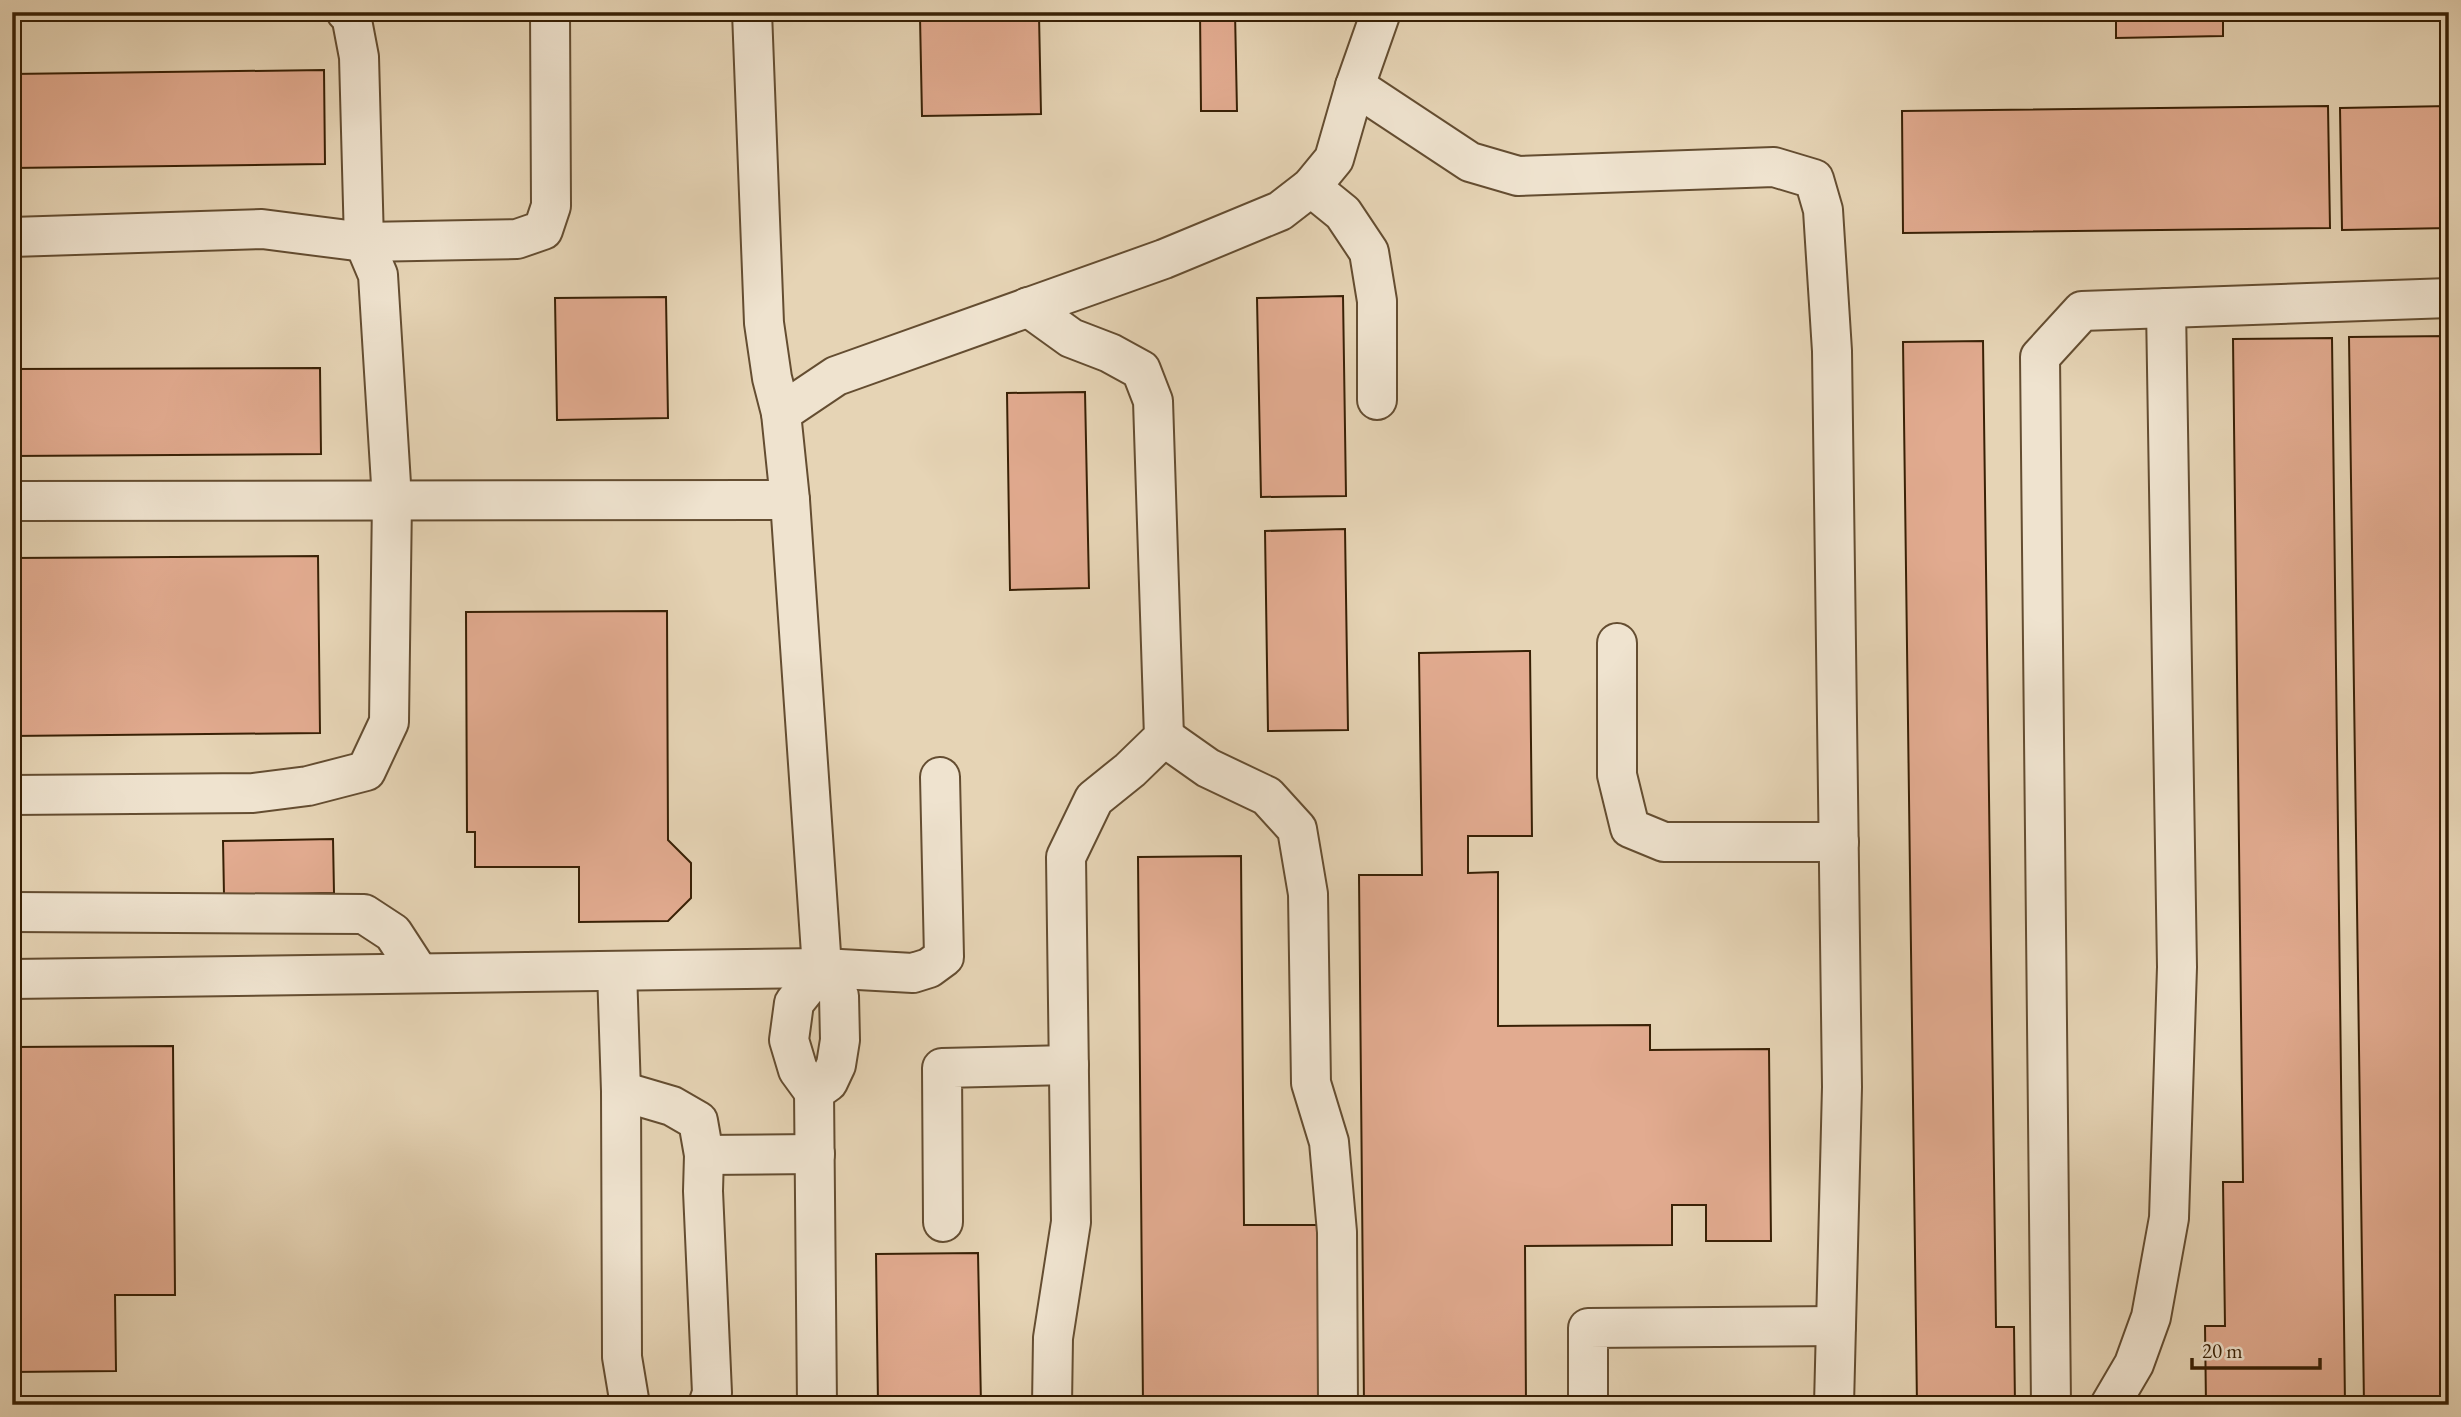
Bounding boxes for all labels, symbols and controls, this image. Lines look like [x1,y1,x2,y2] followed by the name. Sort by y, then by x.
[2192,1326,2319,1370] scale bar
[2202,1337,2243,1364] text: 20 m

